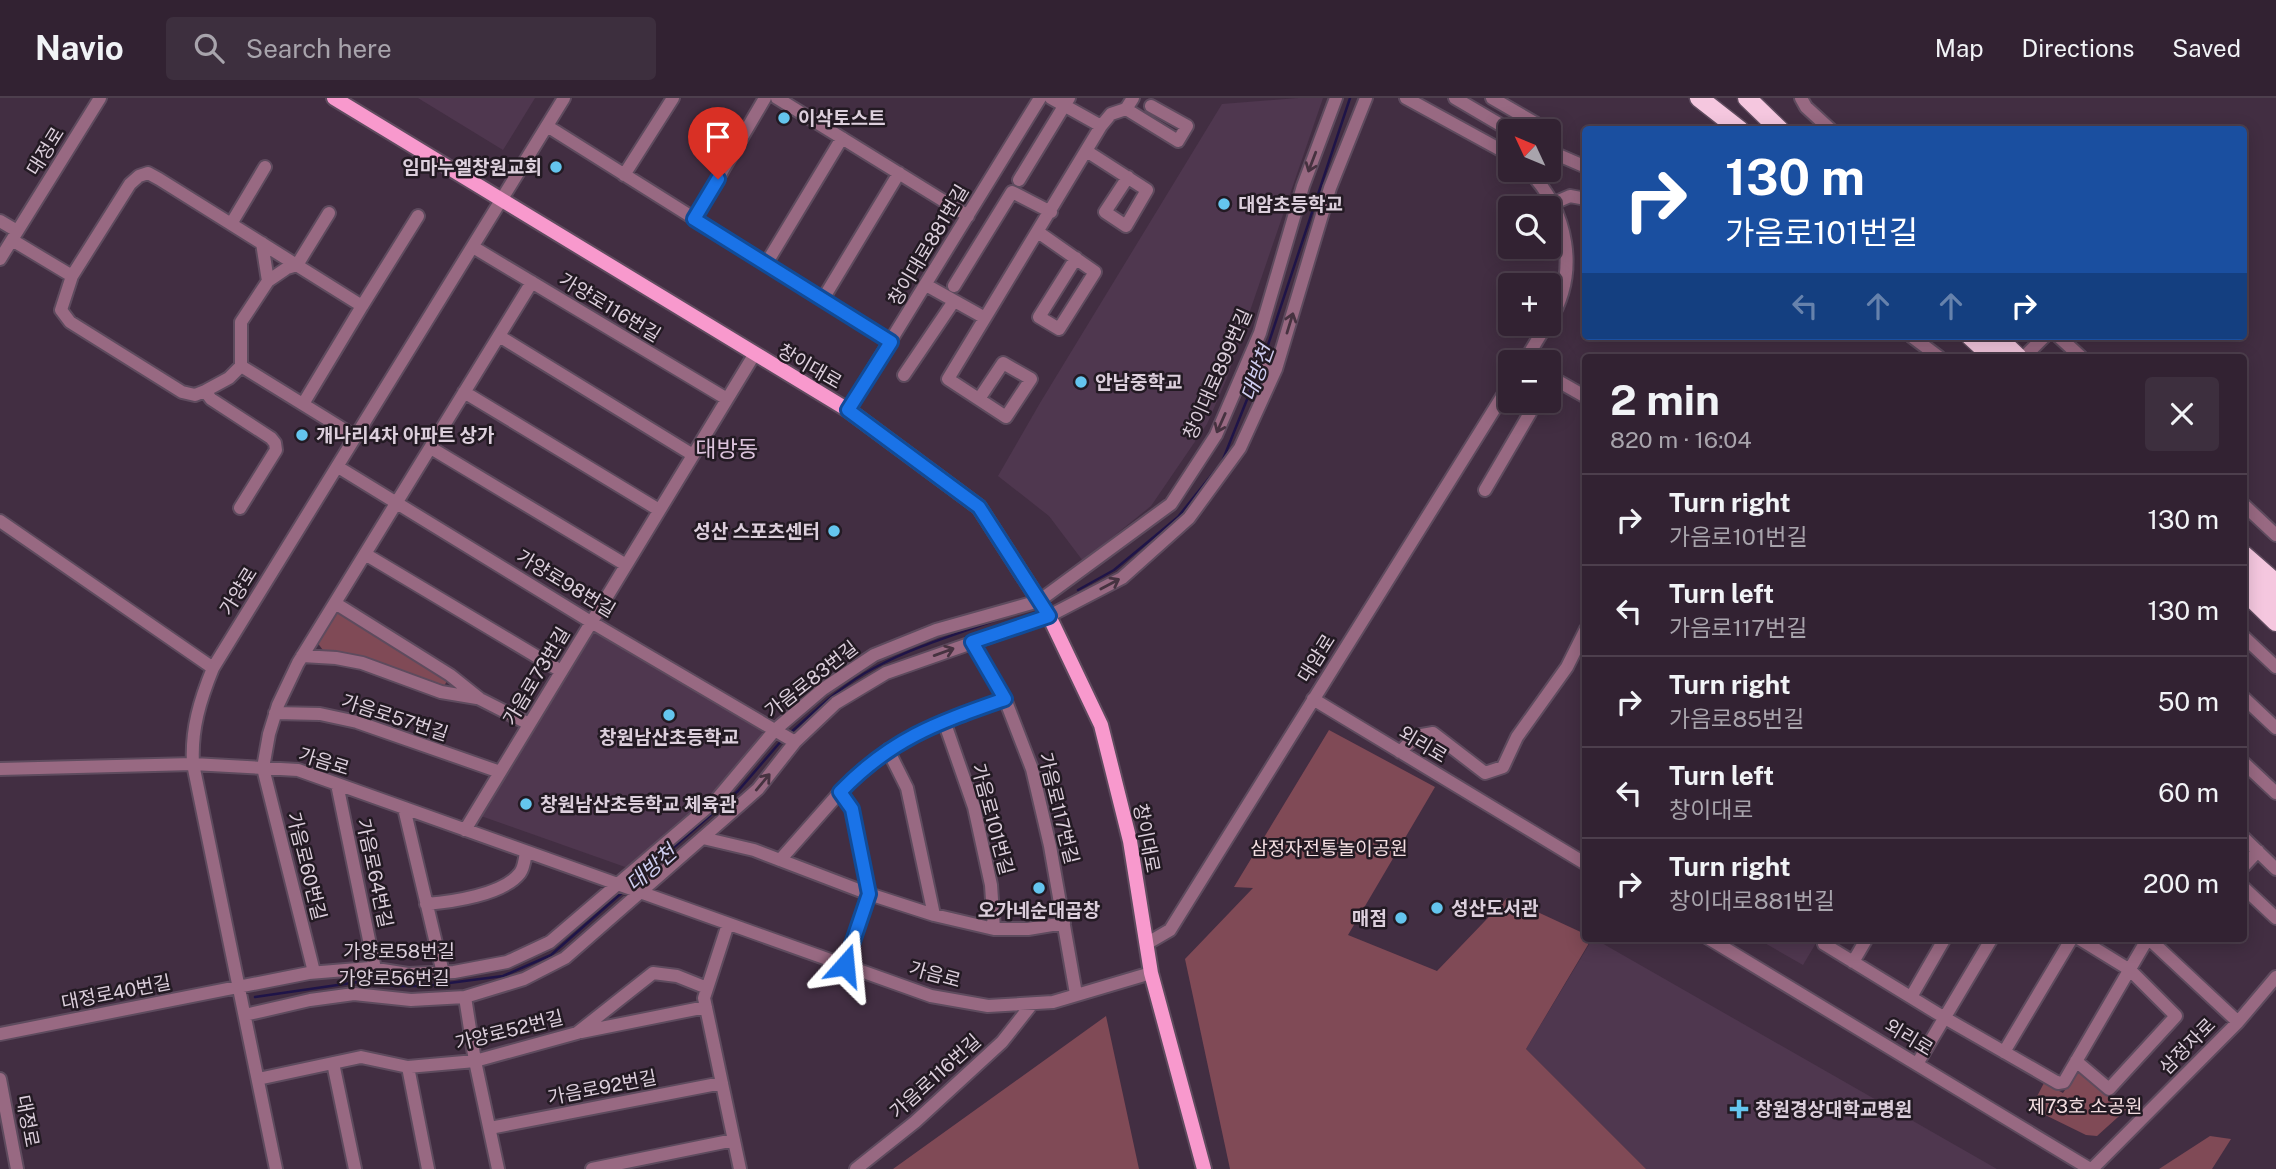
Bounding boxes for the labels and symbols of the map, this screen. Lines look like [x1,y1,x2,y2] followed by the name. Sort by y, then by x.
[688,107,748,179] pin
[798,107,885,129] place label: 이삭토스트
[776,110,792,126] marker: 이삭토스트
[1498,119,1561,182] north arrow
[22,123,68,179] street label: 대정로
[1304,150,1317,172] one-way arrow
[402,156,542,178] place label: 임마누엘창원교회
[548,159,564,175] marker: 임마누엘창원교회
[883,181,973,309] street label: 창이대로881번길
[1238,193,1343,215] place label: 대암초등학교
[1216,196,1232,212] marker: 대암초등학교
[555,268,665,346] street label: 가양로116번길
[1178,305,1256,443] street label: 창이대로899번길
[1285,312,1298,334] one-way arrow
[774,339,846,393] street label: 창이대로
[1235,339,1280,405] water label: 대방천
[1095,371,1182,393] place label: 안남중학교
[1073,374,1089,390] marker: 안남중학교
[1214,411,1227,433] one-way arrow
[316,424,495,446] place label: 개나리4차 아파트 상가
[294,427,310,443] marker: 개나리4차 아파트 상가
[695,435,759,462] district label: 대방동
[693,520,820,542] place label: 성산 스포츠센터
[826,523,842,539] marker: 성산 스포츠센터
[513,545,619,621] street label: 가양로98번길
[215,563,261,619] street label: 가양로
[1099,577,1119,591] one-way arrow
[498,623,574,729] street label: 가음로73번길
[1293,630,1339,686] street label: 대암로
[760,636,862,722] street label: 가음로83번길
[933,645,955,658] one-way arrow
[339,689,451,745] street label: 가음로57번길
[661,707,677,723] marker: 창원남산초등학교
[1395,721,1451,767] street label: 외리로
[599,726,739,748] place label: 창원남산초등학교
[296,743,352,779] street label: 가음로
[1035,750,1083,866] street label: 가음로117번길
[968,761,1018,877] street label: 가음로101번길
[755,773,771,791] one-way arrow
[540,793,737,815] place label: 창원남산초등학교 체육관
[518,796,534,812] marker: 창원남산초등학교 체육관
[1130,802,1164,874] street label: 창이대로
[283,810,331,922] street label: 가음로60번길
[353,816,397,930] street label: 가음로64번길
[1250,837,1408,859] park label: 삼정자전통놀이공원
[621,838,683,896] water label: 대방천
[1031,880,1047,896] marker: 오가네순대곱창
[1451,897,1539,919] place label: 성산도서관
[978,899,1100,921] place label: 오가네순대곱창
[1429,900,1445,916] marker: 성산도서관
[1352,907,1387,929] place label: 매점
[1393,910,1409,926] marker: 매점
[808,928,882,1002] position arrow
[343,940,455,962] street label: 가양로58번길
[907,957,963,991] street label: 가음로
[338,967,450,989] street label: 가양로56번길
[59,971,173,1013] street label: 대정로40번길
[453,1006,565,1054] street label: 가양로52번길
[1881,1014,1937,1060] street label: 외리로
[2155,1014,2219,1078] street label: 삼정자로
[885,1029,985,1123] street label: 가음로116번길
[546,1066,658,1108] street label: 가음로92번길
[12,1093,44,1149] street label: 대정로
[2027,1095,2143,1117] park label: 제73호 소공원
[1755,1098,1912,1120] place label: 창원경상대학교병원
[1729,1099,1749,1119] marker: 창원경상대학교병원

